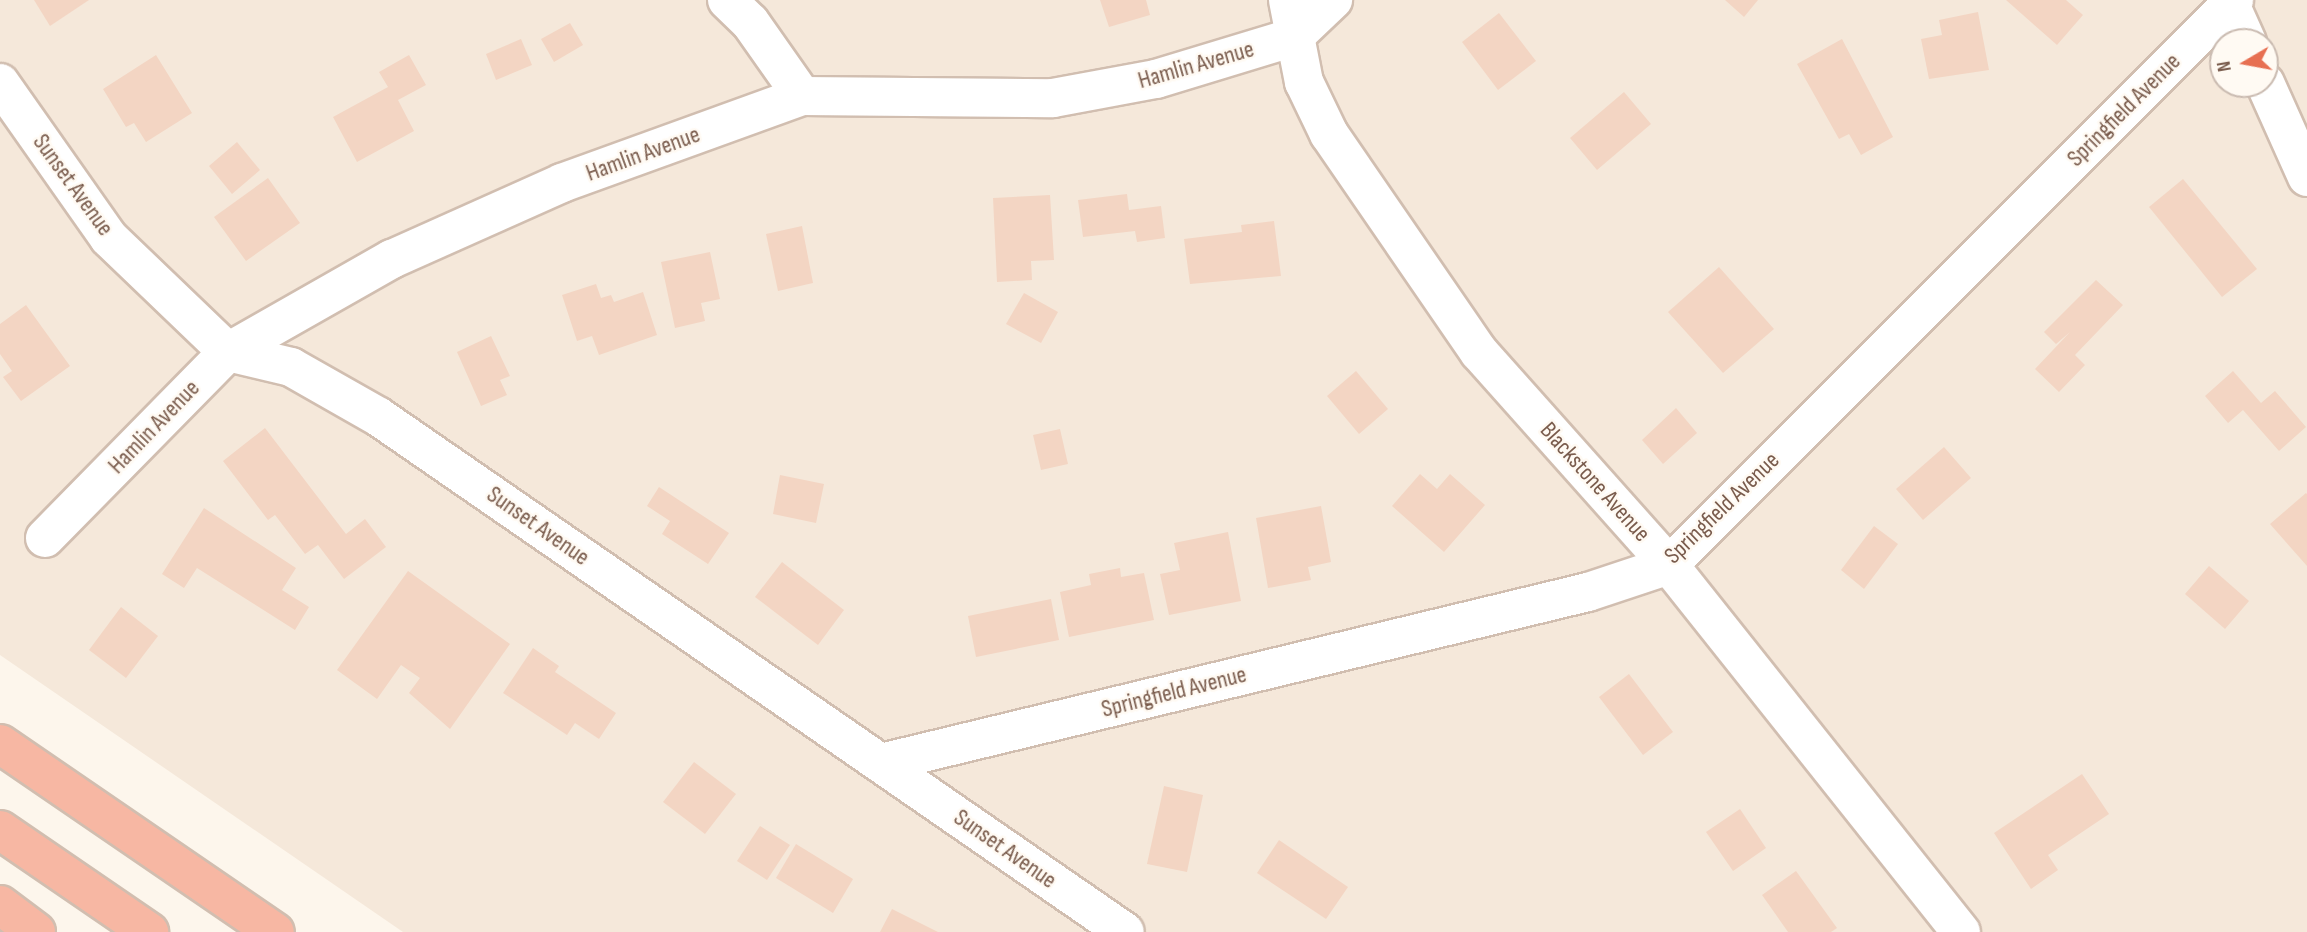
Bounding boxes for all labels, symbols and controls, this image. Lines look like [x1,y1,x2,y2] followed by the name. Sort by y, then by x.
[2209,28,2279,98] north arrow
[1135,35,1257,95] street label: Hamlin Avenue
[2061,47,2187,173] street label: Springfield Avenue
[2213,59,2237,73] text: N
[582,120,704,188] street label: Hamlin Avenue
[26,129,120,241] street label: Sunset Avenue
[102,374,206,480] street label: Hamlin Avenue
[1534,416,1656,548] street label: Blackstone Avenue
[1659,446,1785,570] street label: Springfield Avenue
[481,480,595,572] street label: Sunset Avenue
[1098,660,1250,724] street label: Springfield Avenue
[948,803,1062,895] street label: Sunset Avenue

